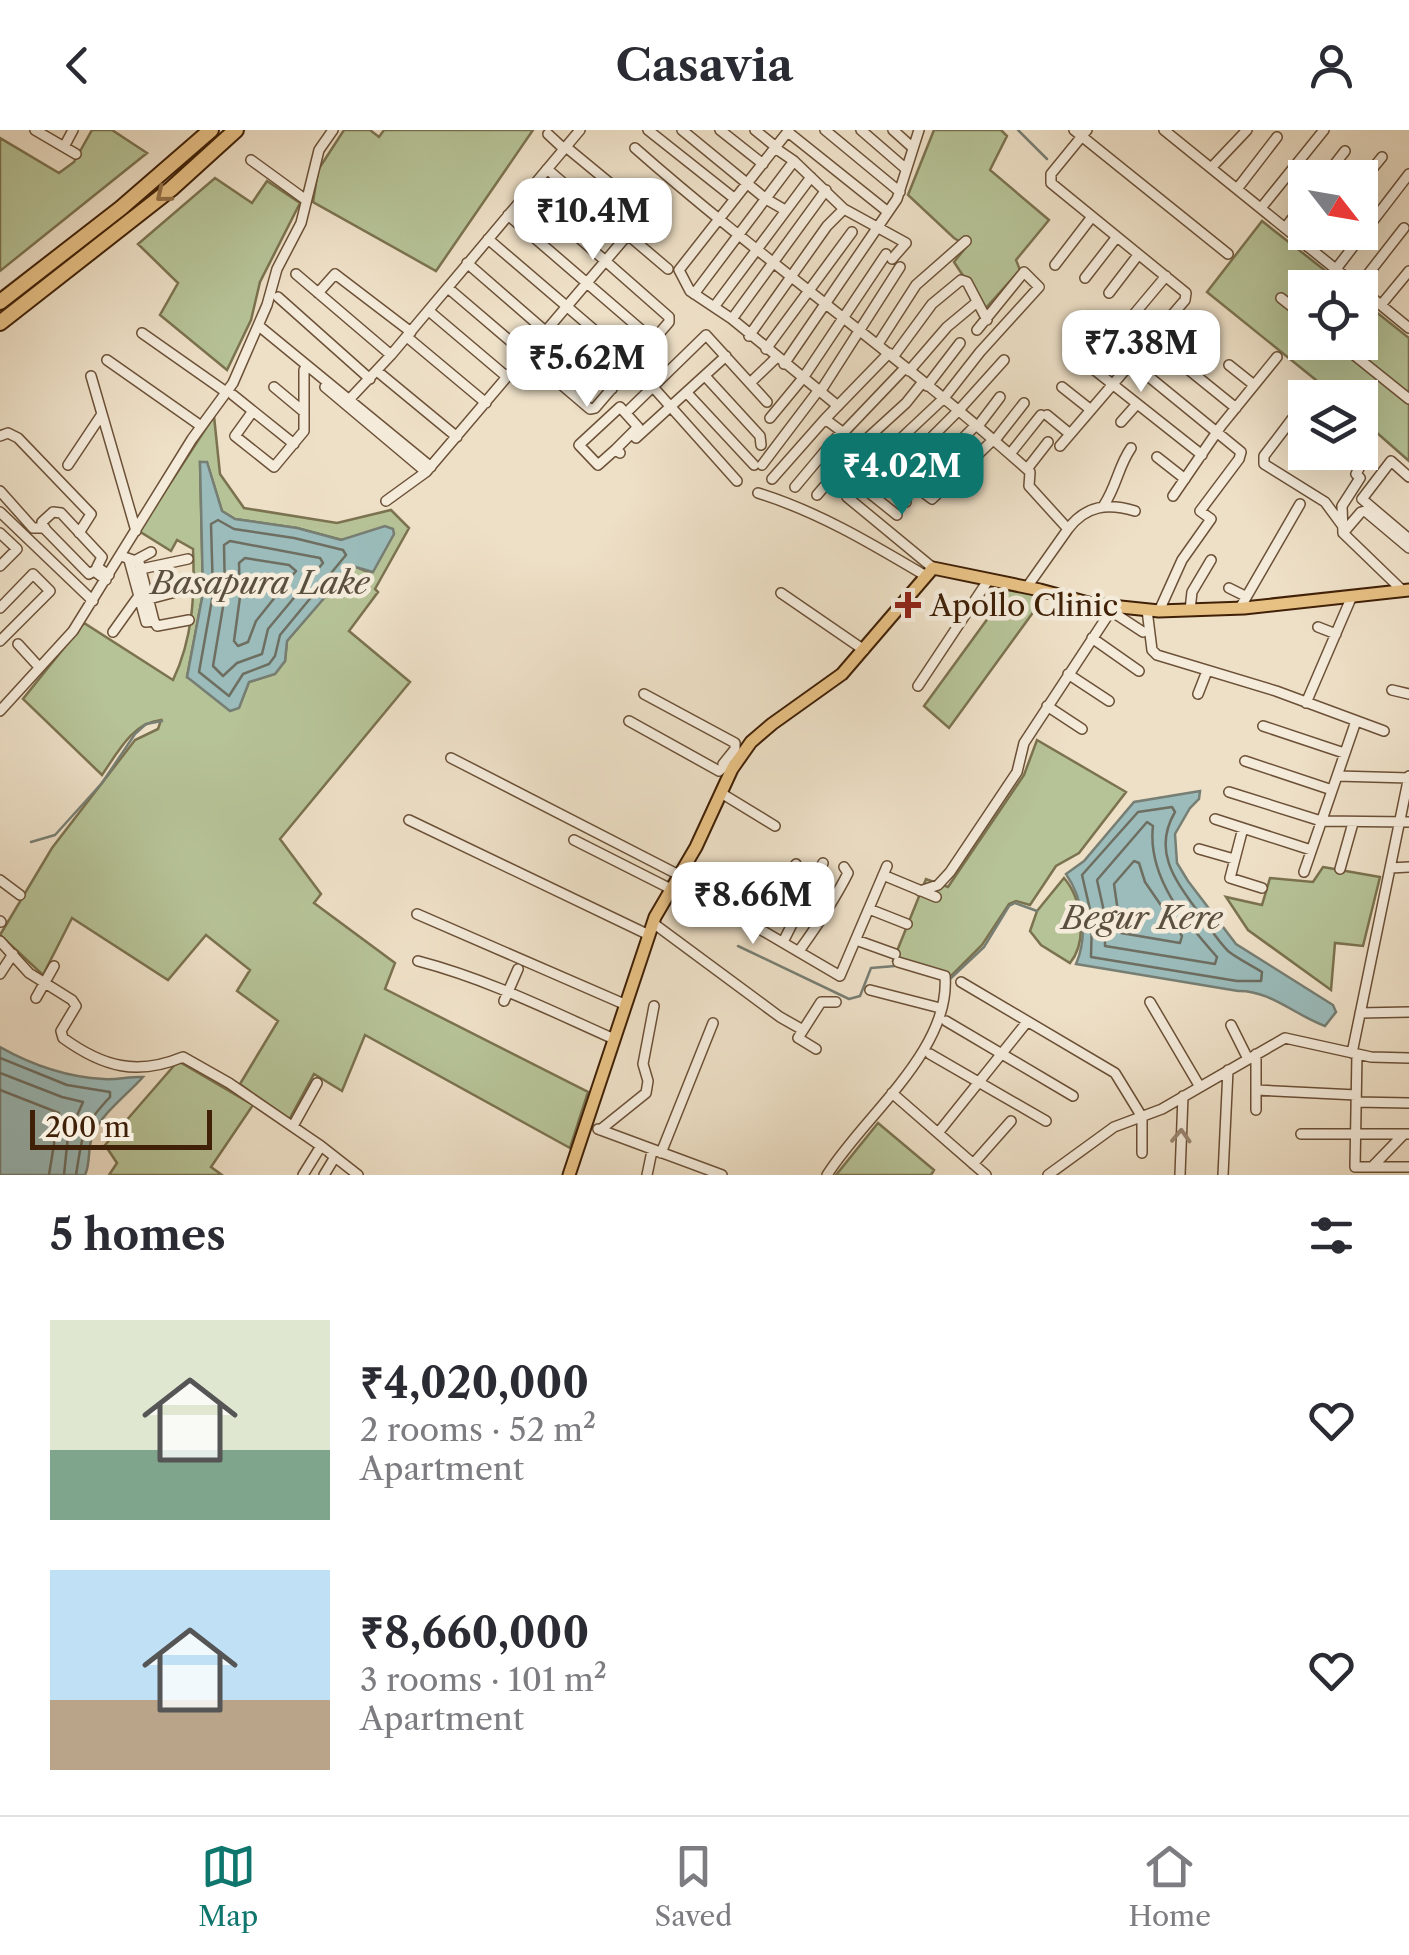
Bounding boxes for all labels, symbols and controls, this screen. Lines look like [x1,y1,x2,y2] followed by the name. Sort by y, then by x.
[616,37,793,93] text: Casavia
[50,38,105,93] icon: back
[1304,38,1359,93] icon: person
[1288,160,1378,250] north arrow
[1288,160,1378,470] map controls
[512,178,674,263] pin: ₹10.4M
[157,183,175,201] one-way arrow
[536,191,650,230] text: ₹10.4M
[1288,270,1378,360] button: locate
[1060,310,1222,395] pin: ₹7.38M
[1084,323,1198,362] text: ₹7.38M
[506,325,668,410] pin: ₹5.62M
[529,338,645,377] text: ₹5.62M
[1288,380,1378,470] button: layers
[821,433,983,518] pin: ₹4.02M
[843,446,962,485] text: ₹4.02M
[148,563,371,602] water label: Basapura Lake
[929,587,1118,624] place label: Apollo Clinic
[895,592,921,618] marker: Apollo Clinic
[672,862,834,947] pin: ₹8.66M
[693,875,813,914] text: ₹8.66M
[1058,898,1224,937] water label: Begur Kere
[30,1105,212,1150] scale bar
[45,1110,130,1144] text: 200 m
[1171,1127,1192,1143] one-way arrow
[1304,1208,1359,1263] icon: filters
[50,1209,226,1261] text: 5 homes
[360,1357,589,1409] text: ₹4,020,000
[130,1360,250,1480] icon: home
[1304,1393,1359,1448] icon: heart
[360,1410,596,1449] text: 2 rooms · 52 m²
[360,1449,524,1488] text: Apartment
[360,1607,589,1659] text: ₹8,660,000
[130,1610,250,1730] icon: home
[1304,1643,1359,1698] icon: heart
[360,1660,607,1699] text: 3 rooms · 101 m²
[360,1699,524,1738] text: Apartment
[198,1839,258,1933] tab: Map
[655,1839,732,1933] tab: Saved
[1129,1839,1211,1933] tab: Home

